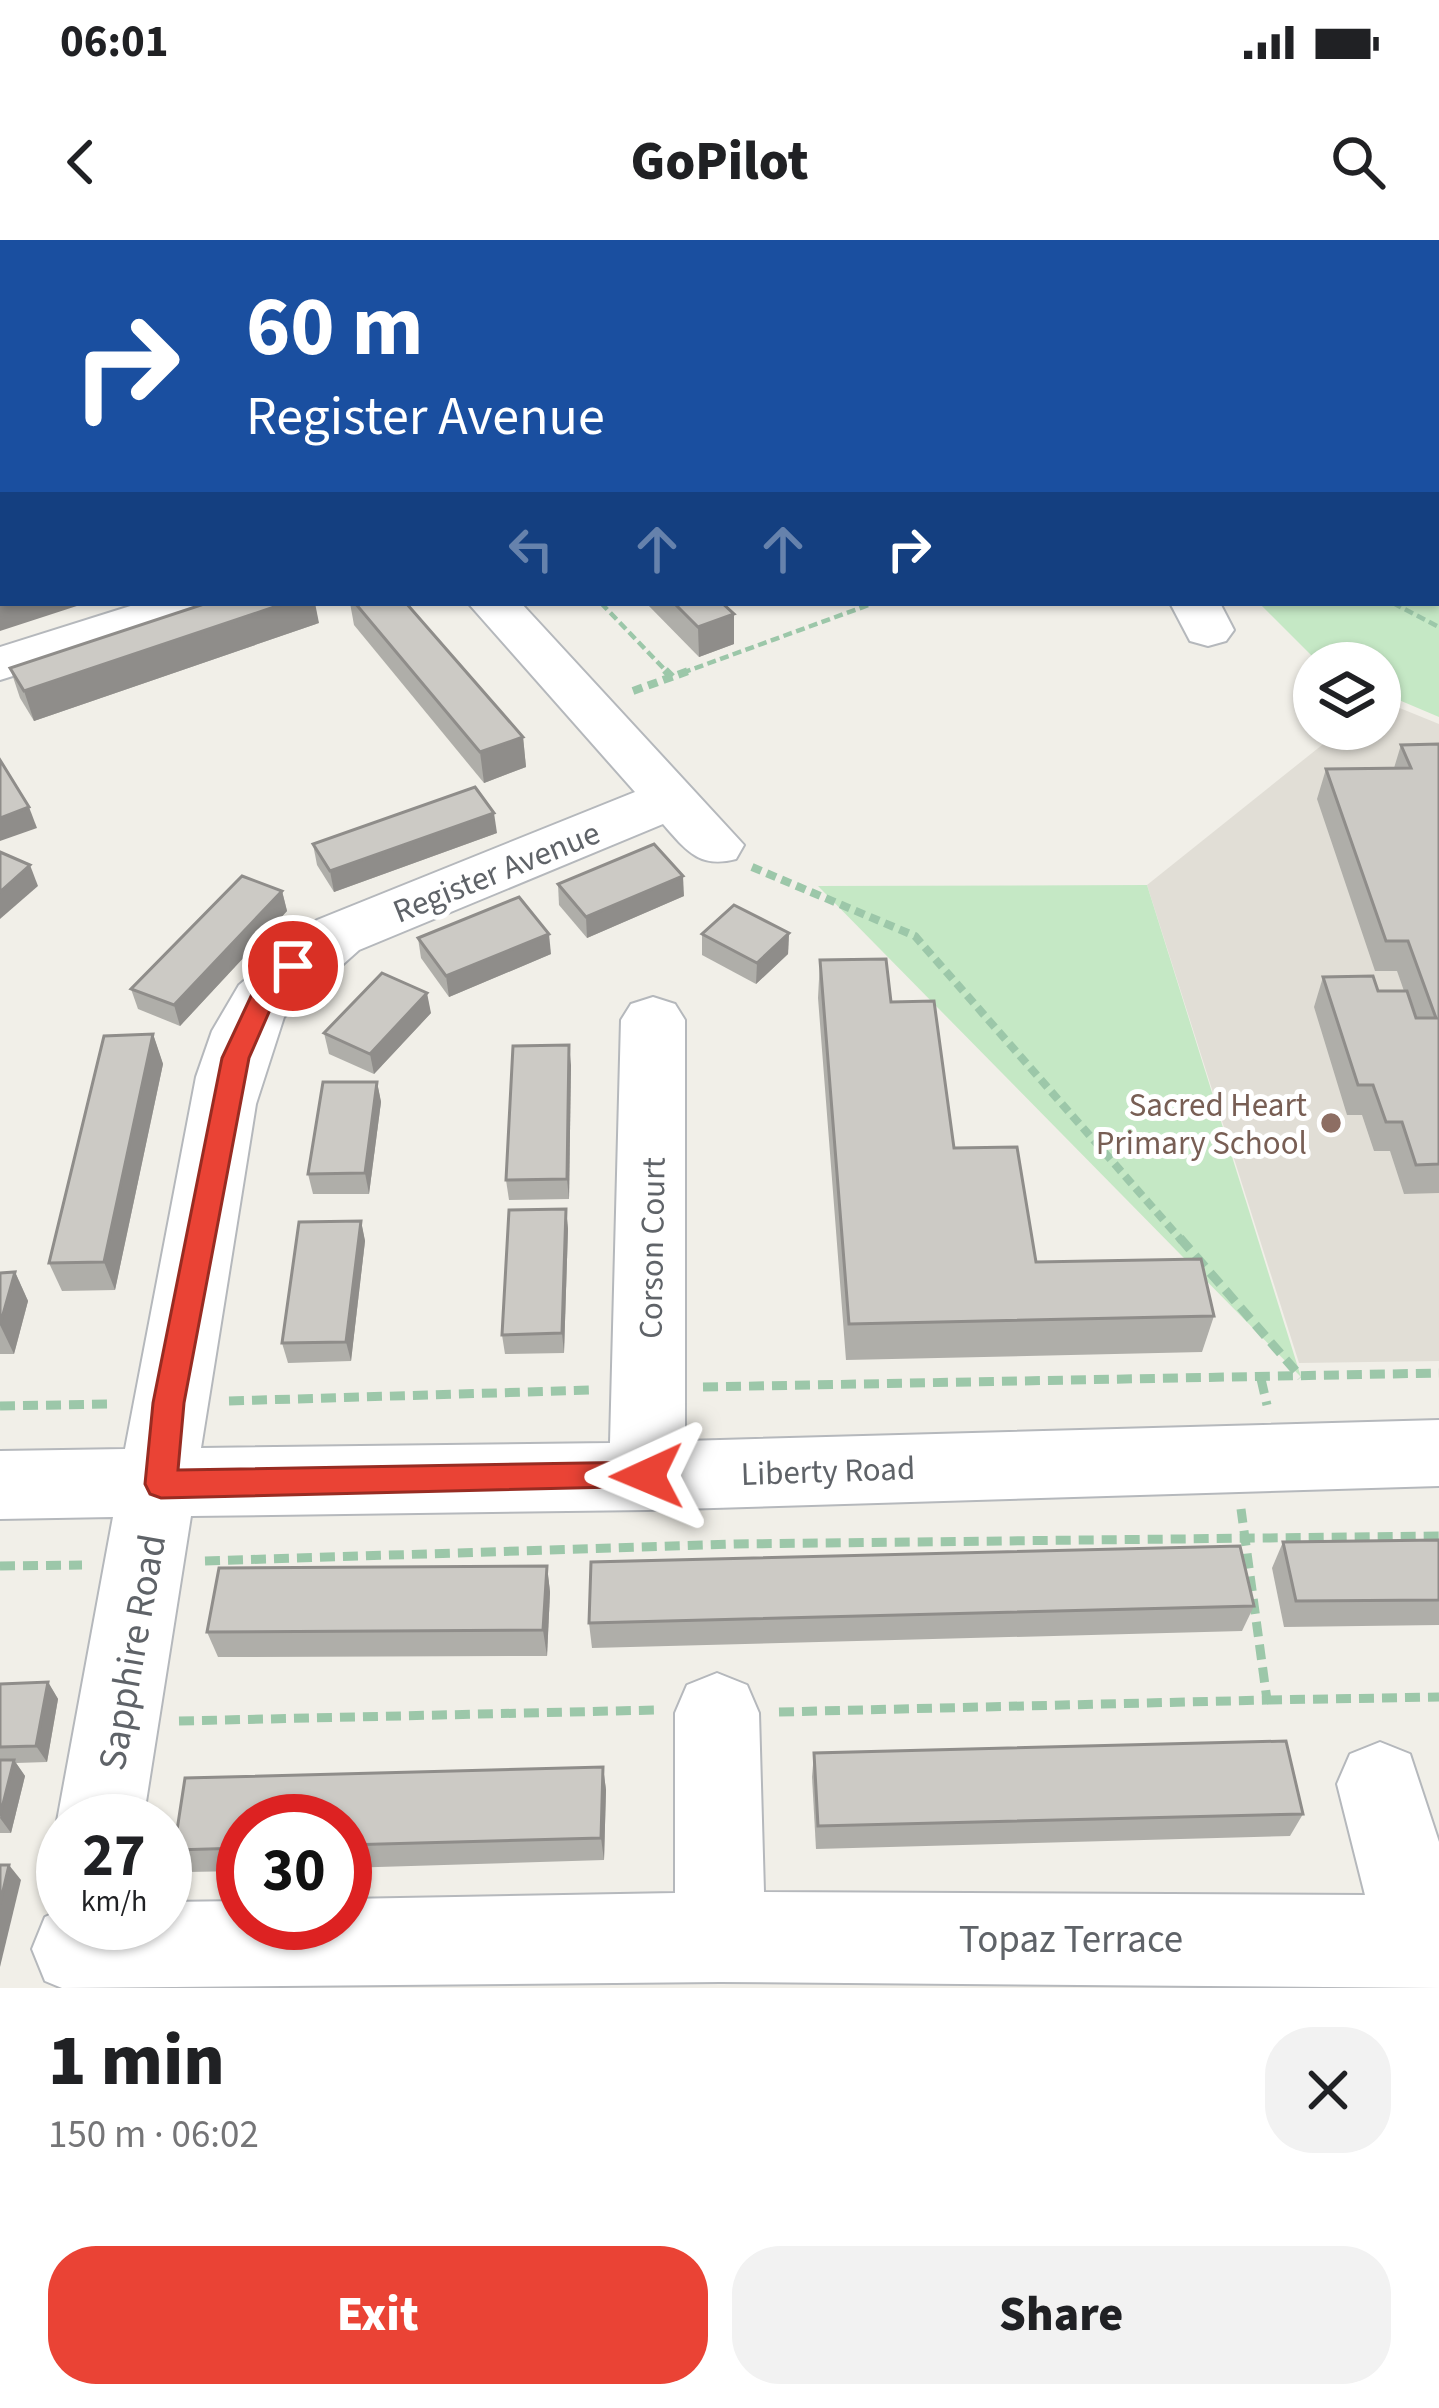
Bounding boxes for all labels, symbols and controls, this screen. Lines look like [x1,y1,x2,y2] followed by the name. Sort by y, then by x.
[60,10,169,74] text: 06:01
[630,124,809,201] text: GoPilot
[48,129,114,195] icon: back
[1325,129,1391,195] icon: search
[246,268,424,388] text: 60 m
[48,288,204,444] icon: right
[246,379,605,456] text: Register Avenue
[498,516,564,582] icon: left
[624,516,690,582] icon: ahead
[750,516,816,582] icon: ahead
[876,516,942,582] icon: right
[1293,642,1401,750] map controls
[1293,642,1401,750] button: layers
[386,810,607,935] street label: Register Avenue
[242,915,344,1017] pin
[260,933,326,999] icon: arrive
[1096,1082,1307,1167] place label: Sacred Heart Primary School
[1318,1110,1344,1136] marker: Sacred Heart Primary School
[627,1157,678,1339] street label: Corson Court
[584,1413,710,1539] position arrow
[740,1445,916,1498] street label: Liberty Road
[85,1530,181,1775] street label: Sapphire Road
[216,1794,372,1950] speed limit sign: 30
[82,1814,146,1899] text: 27
[81,1880,147,1923] text: km/h
[959,1912,1183,1968] street label: Topaz Terrace
[48,2010,225,2113] text: 1 min
[1265,2027,1391,2153] button: close
[48,2107,259,2163] text: 150 m · 06:02
[48,2246,708,2384] button: Exit
[732,2246,1391,2384] button: Share

